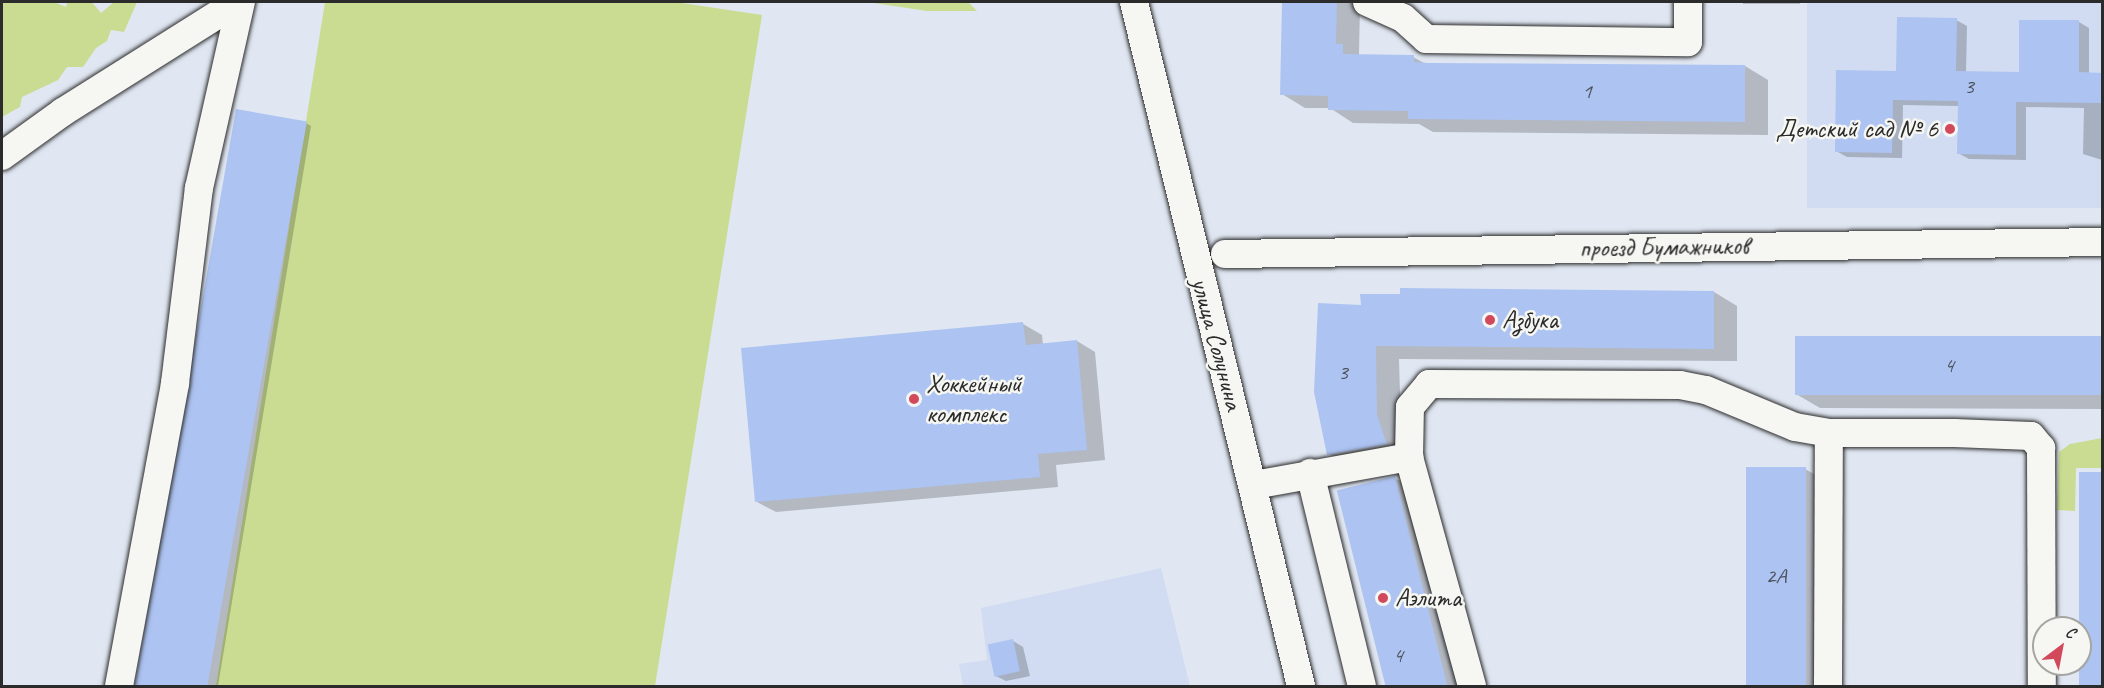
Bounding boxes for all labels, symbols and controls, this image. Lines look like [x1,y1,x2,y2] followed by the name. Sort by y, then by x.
[1964,74,1974,100] house number: 3
[1582,79,1592,105] house number: 1
[1776,113,1938,145] place label: Детский сад № 6
[1943,122,1957,136] marker: Детский сад № 6
[1581,230,1747,264] street label: проезд Бумажников
[1184,274,1250,414] street label: улица Солунина
[1502,304,1558,336] place label: Азбука
[1483,313,1497,327] marker: Азбука
[1944,353,1954,379] house number: 4
[1338,360,1348,386] house number: 3
[926,368,1021,430] place label: Хоккейный комплекс
[907,392,921,406] marker: Хоккейный комплекс
[1766,564,1786,590] house number: 2А
[1395,582,1461,614] place label: Аэлита
[1376,591,1390,605] marker: Аэлита
[2032,616,2092,676] north arrow
[2062,622,2079,643] text: С
[1393,643,1403,669] house number: 4

